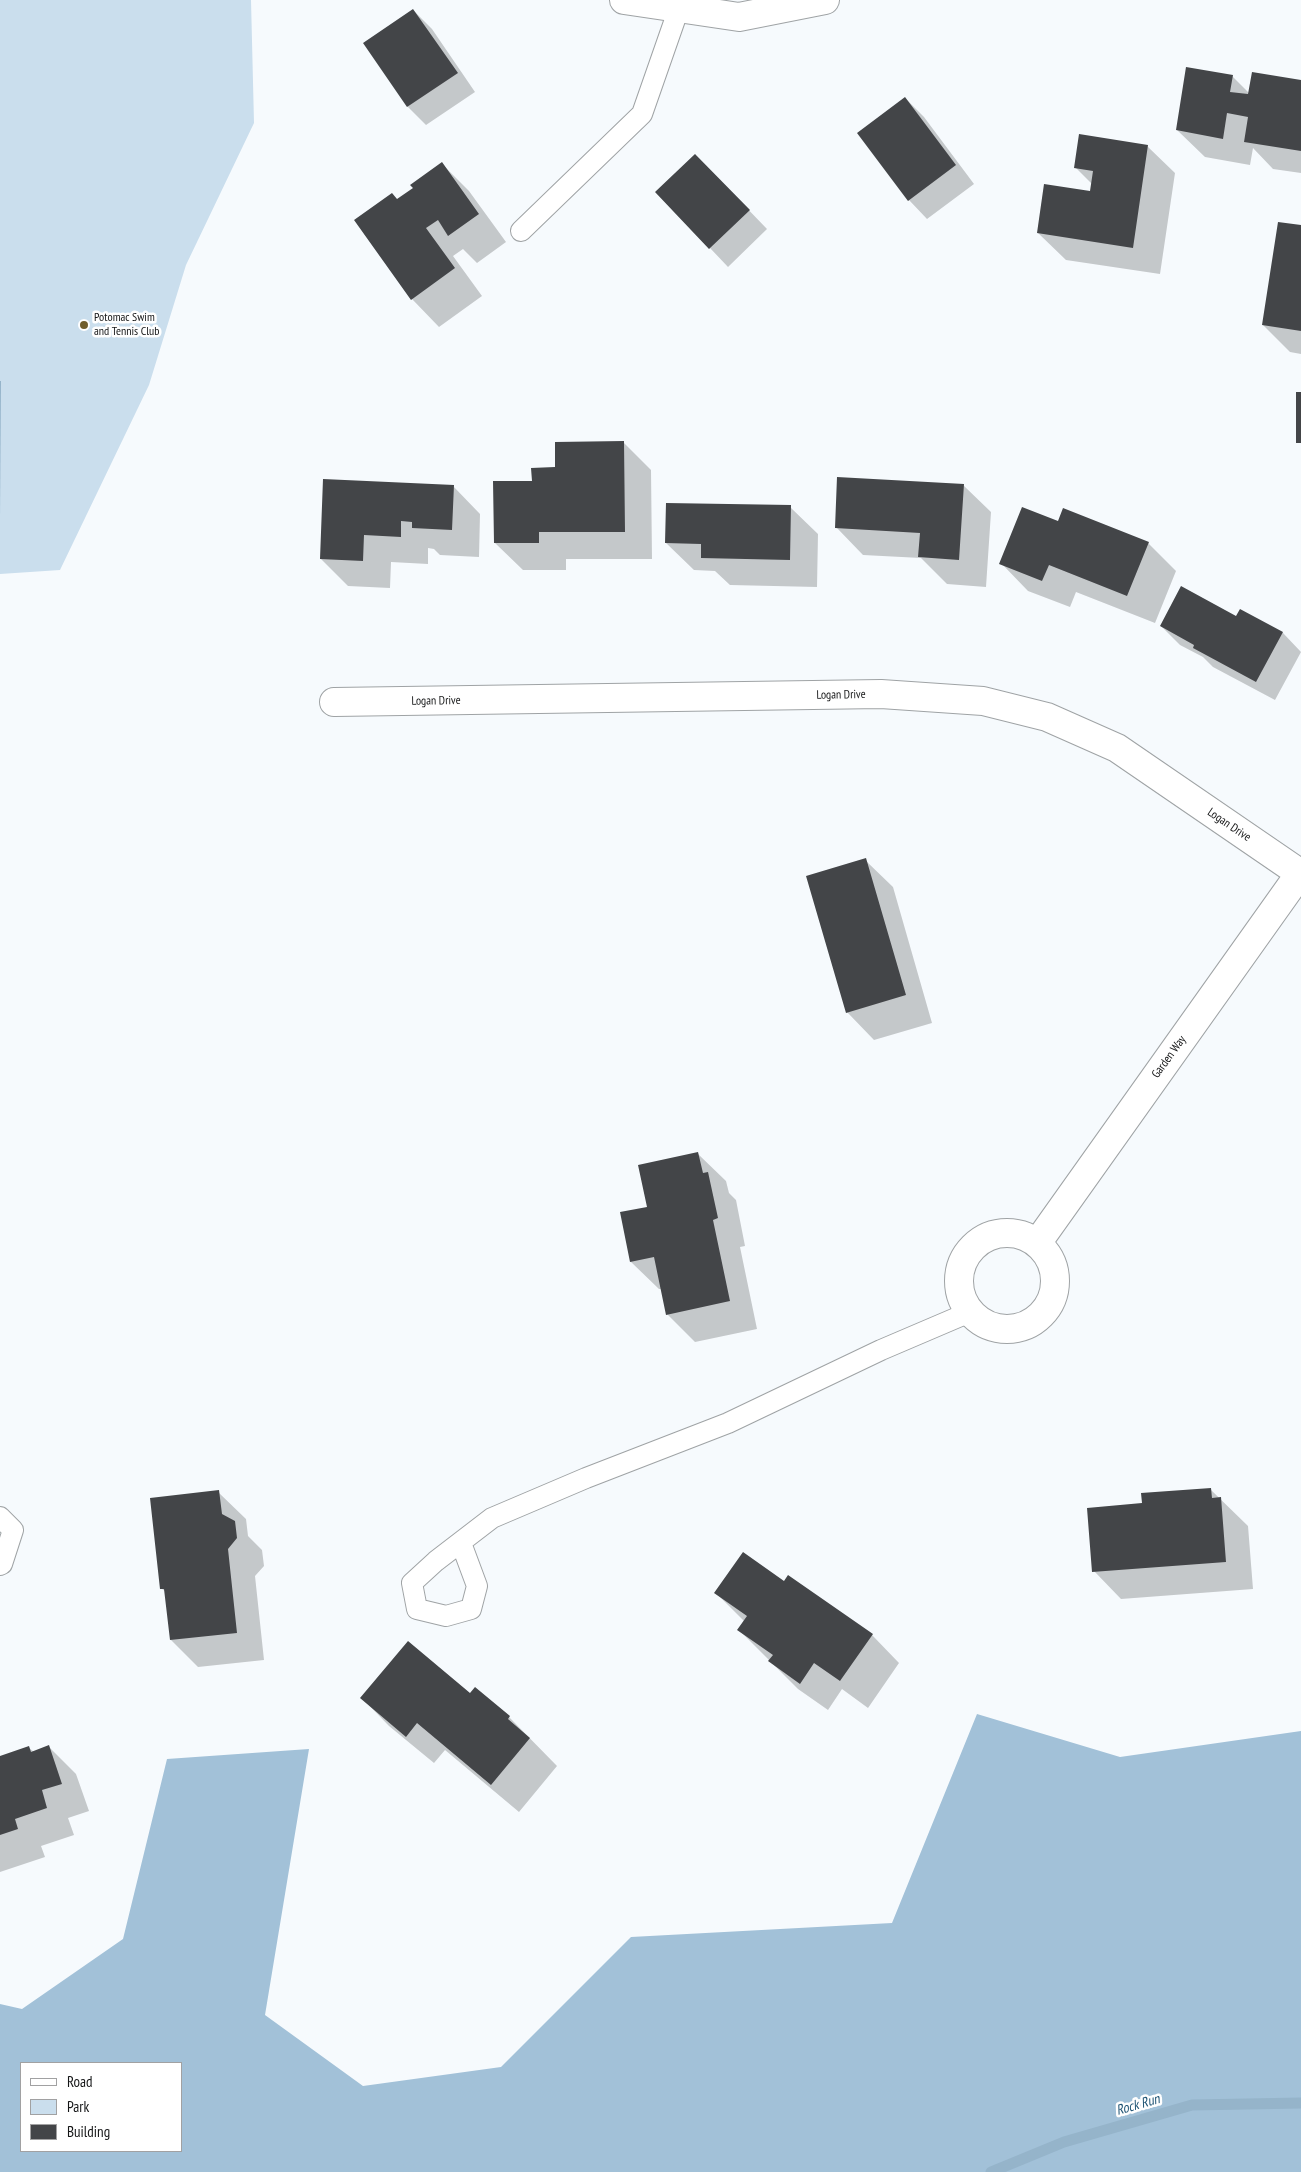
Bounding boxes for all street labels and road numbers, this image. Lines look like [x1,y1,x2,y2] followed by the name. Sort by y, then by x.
[816,687,866,703] street label: Logan Drive
[411,693,461,709] street label: Logan Drive
[1205,805,1253,845] street label: Logan Drive
[1149,1033,1189,1081] street label: Garden Way

